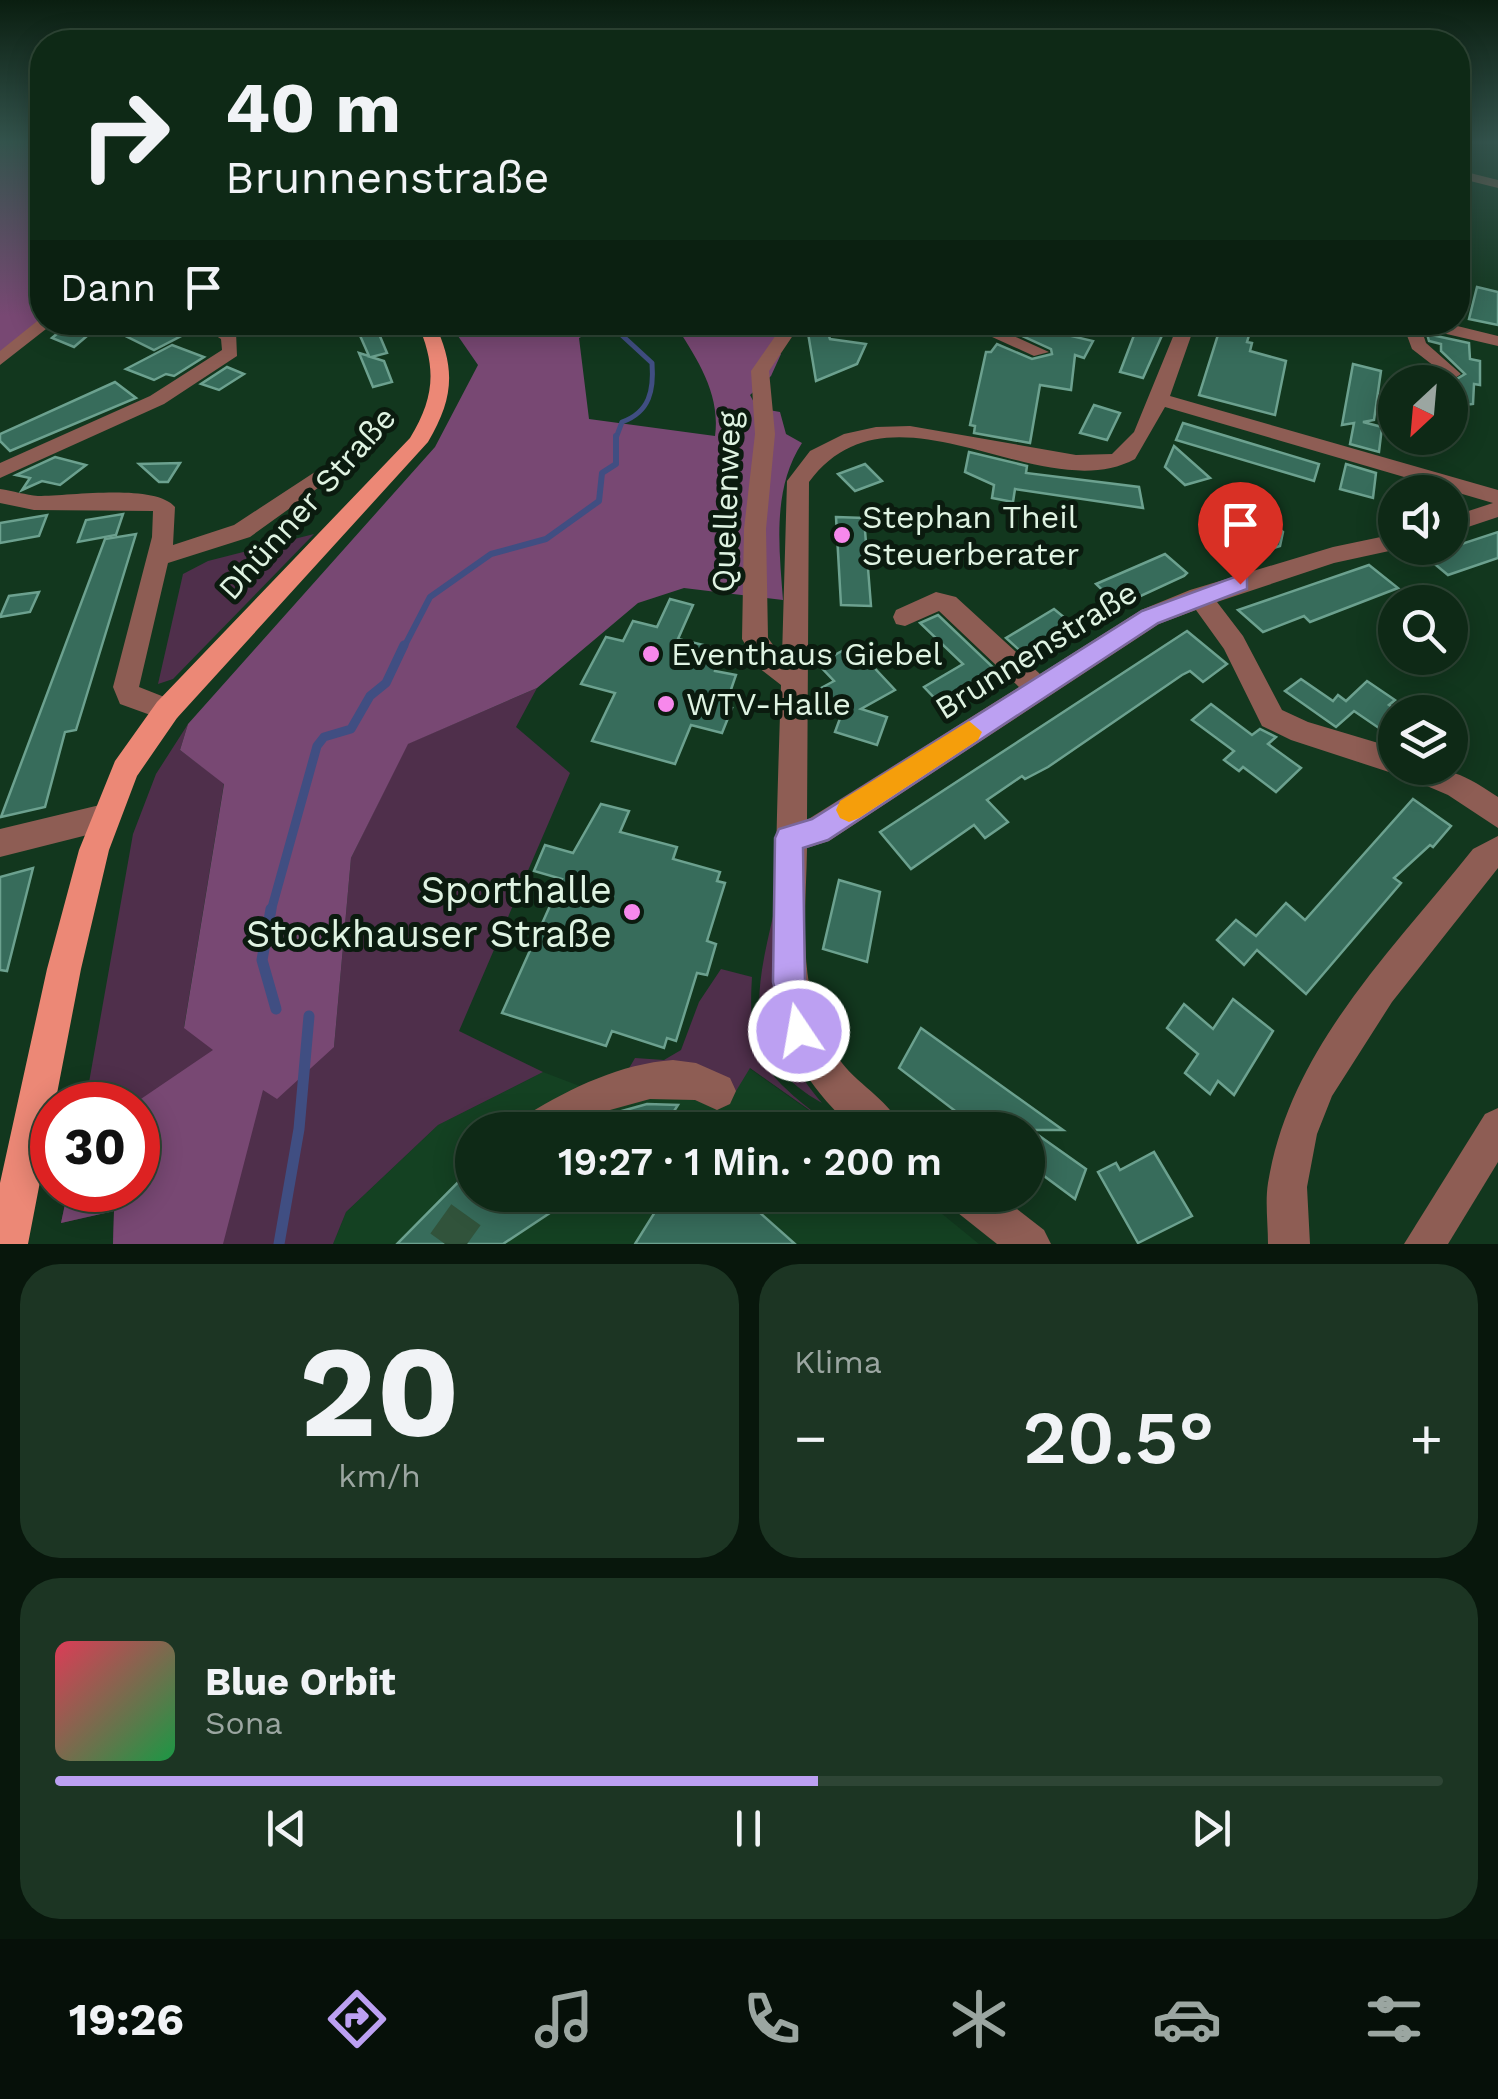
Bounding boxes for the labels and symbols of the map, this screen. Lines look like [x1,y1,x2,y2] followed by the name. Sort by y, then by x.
[1378,365,1468,455] north arrow
[210,399,404,607] street label: Dhünner Straße
[704,410,748,593] street label: Quellenweg
[1198,482,1283,585] pin
[862,498,1079,573] place label: Stephan Theil Steuerberater
[831,524,853,546] marker: Stephan Theil Steuerberater
[928,573,1144,727] street label: Brunnenstraße
[671,635,943,673] place label: Eventhaus Giebel
[640,643,662,665] marker: Eventhaus Giebel
[686,685,851,723] place label: WTV-Halle
[655,693,677,715] marker: WTV-Halle
[246,868,612,956] place label: Sporthalle Stockhauser Straße
[621,901,643,923] marker: Sporthalle Stockhauser Straße
[747,979,851,1083] position arrow
[30,1082,160,1212] speed limit sign: 30

